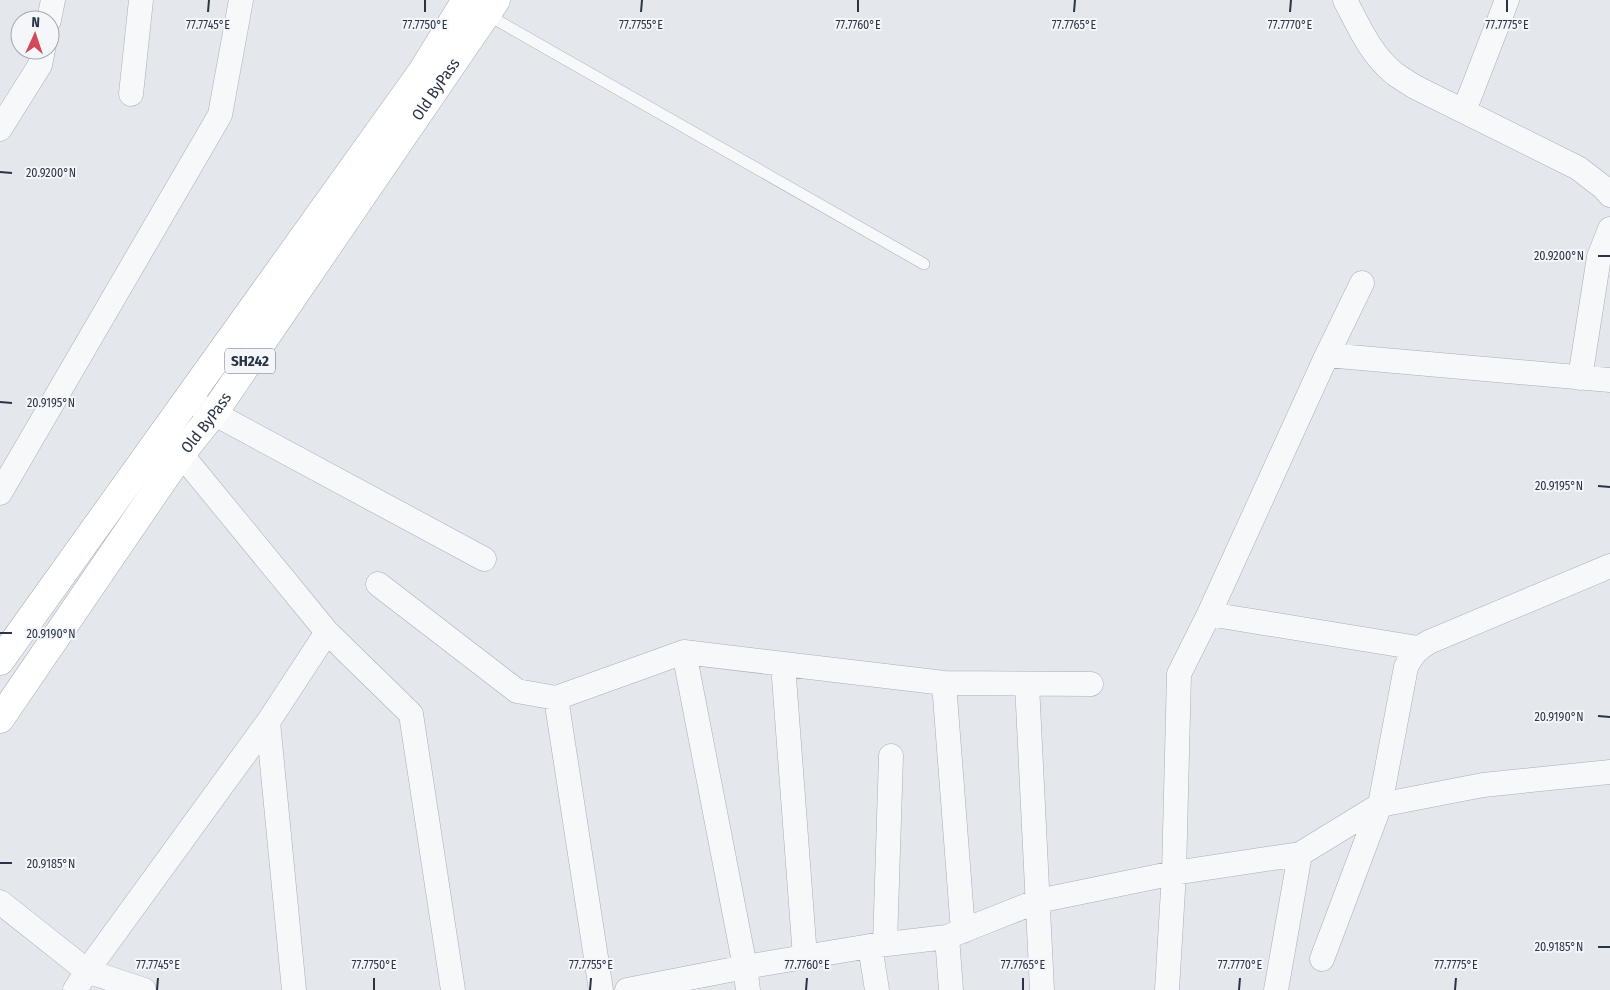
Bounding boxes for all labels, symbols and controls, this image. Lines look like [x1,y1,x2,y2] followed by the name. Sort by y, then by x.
[10,10,60,60] north arrow
[31,14,40,31] text: N
[186,18,230,32] text: 77.7745°E
[403,18,448,32] text: 77.7750°E
[619,18,663,32] text: 77.7755°E
[835,18,881,32] text: 77.7760°E
[1052,18,1097,32] text: 77.7765°E
[1268,18,1313,32] text: 77.7770°E
[1485,18,1529,32] text: 77.7775°E
[407,54,463,124] street label: Old ByPass
[26,166,76,180] text: 20.9200°N
[1534,249,1584,263] text: 20.9200°N
[225,348,275,374] road number: SH242
[176,388,235,456] street label: Old ByPass
[27,396,75,410] text: 20.9195°N
[1535,479,1583,493] text: 20.9195°N
[26,627,76,641] text: 20.9190°N
[1534,710,1584,724] text: 20.9190°N
[27,857,75,871] text: 20.9185°N
[1535,940,1583,954] text: 20.9185°N
[136,958,180,972] text: 77.7745°E
[352,958,397,972] text: 77.7750°E
[569,958,613,972] text: 77.7755°E
[784,958,830,972] text: 77.7760°E
[1001,958,1046,972] text: 77.7765°E
[1218,958,1263,972] text: 77.7770°E
[1434,958,1478,972] text: 77.7775°E

